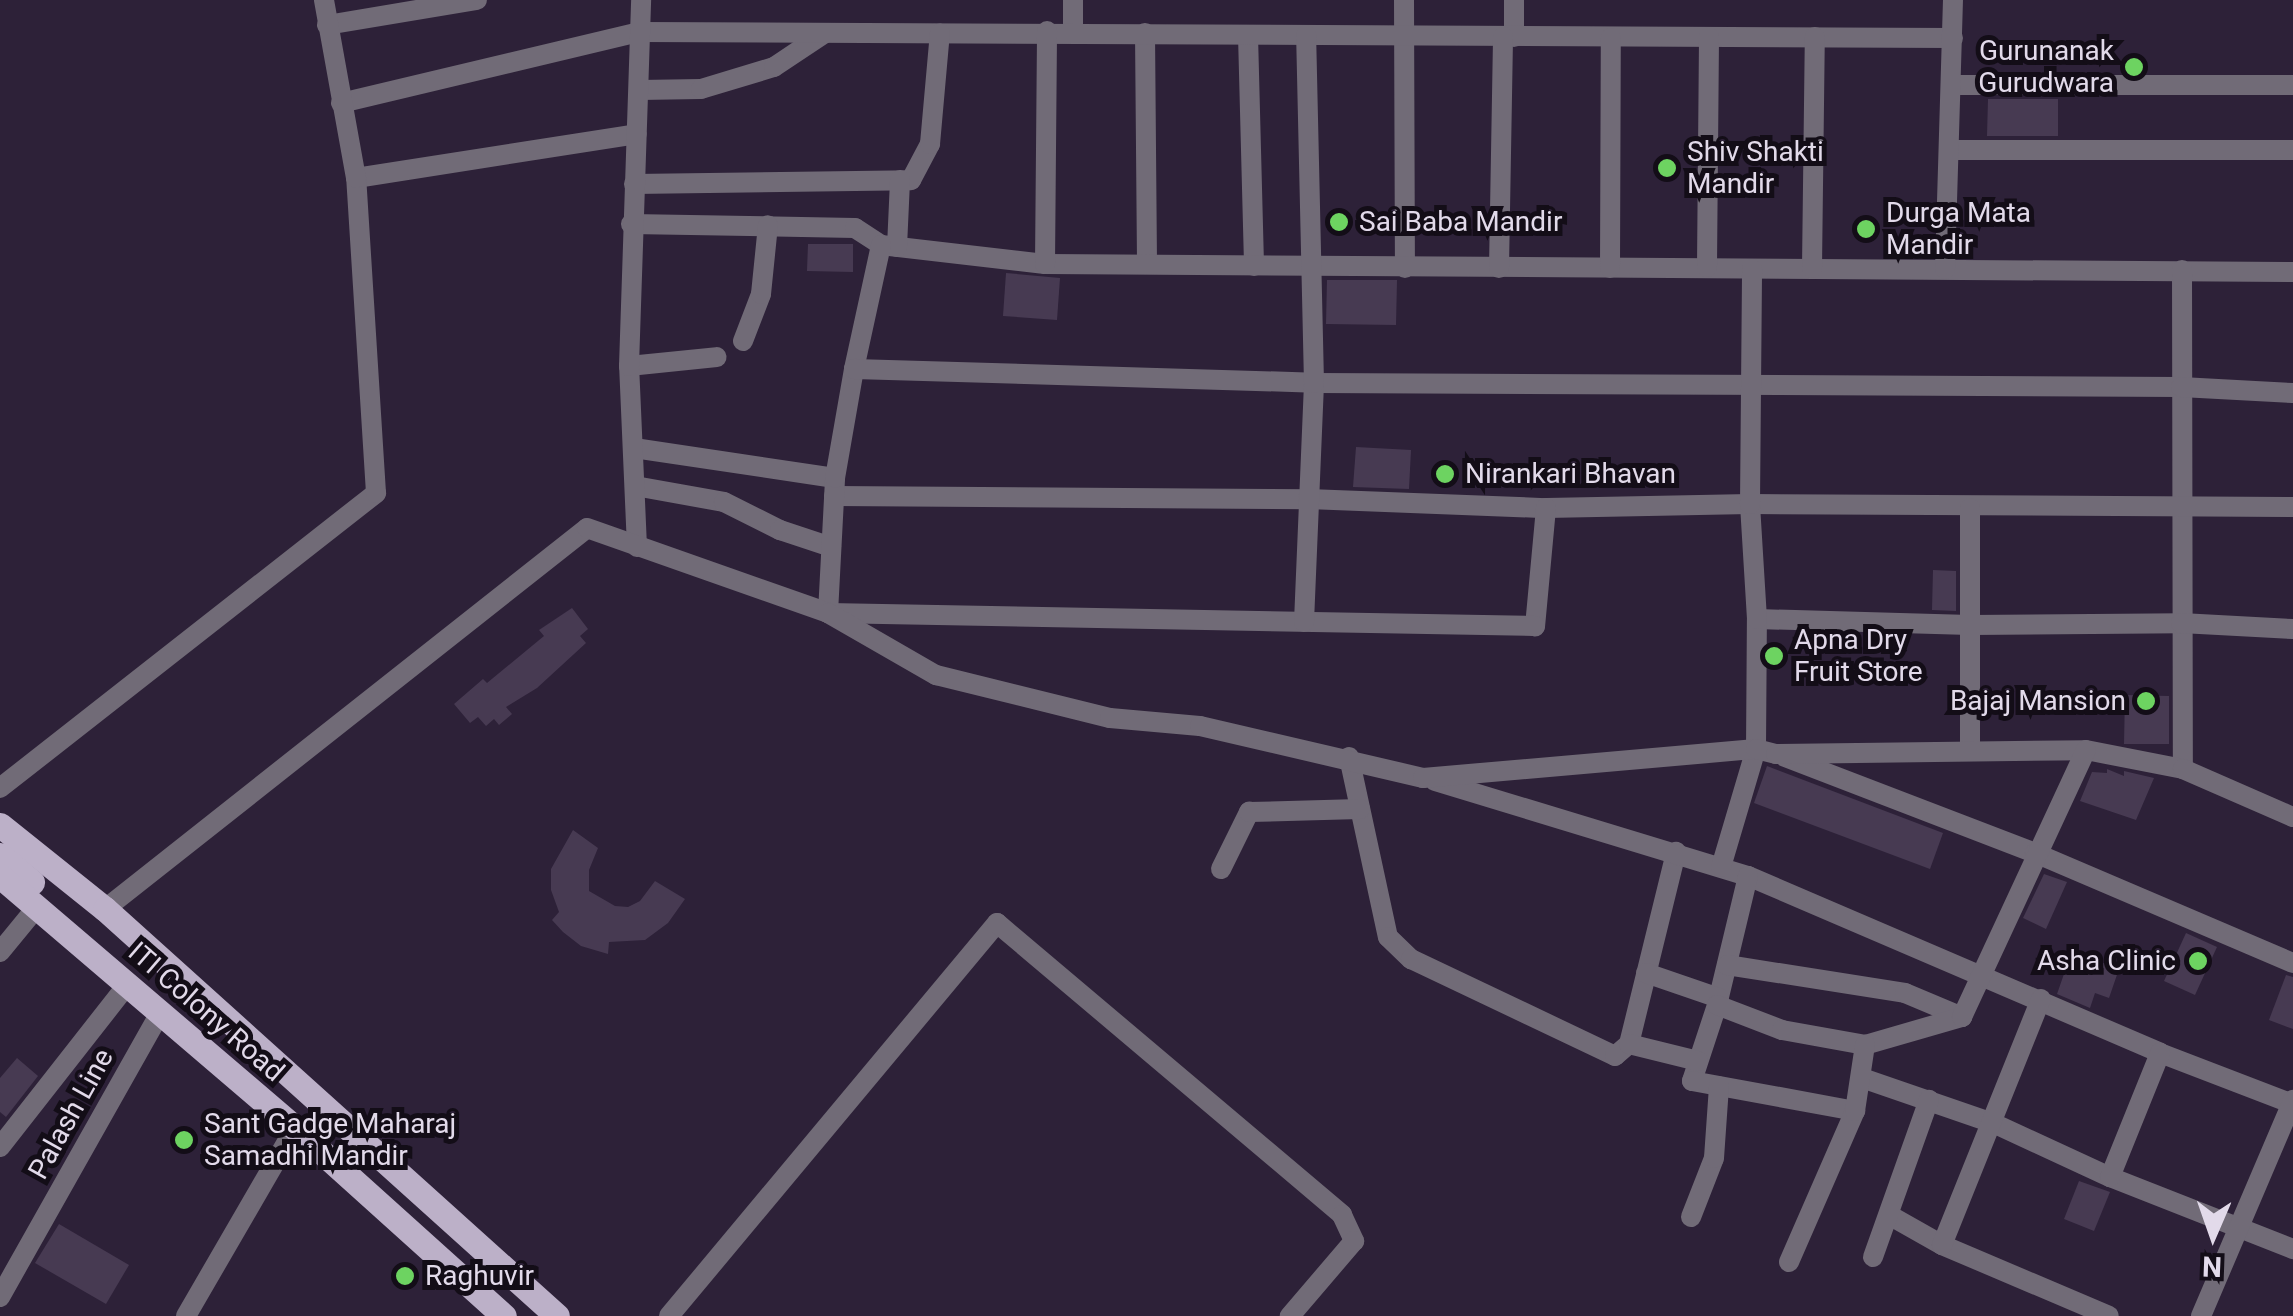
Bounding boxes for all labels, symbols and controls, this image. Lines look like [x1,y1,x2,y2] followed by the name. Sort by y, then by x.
[1978,34,2114,100] place label: Gurunanak Gurudwara
[2123,56,2145,78] marker: Gurunanak Gurudwara
[1687,135,1824,201] place label: Shiv Shakti Mandir
[1656,157,1678,179] marker: Shiv Shakti Mandir
[1886,196,2031,262] place label: Durga Mata Mandir
[1359,205,1562,239] place label: Sai Baba Mandir
[1328,211,1350,233] marker: Sai Baba Mandir
[1855,218,1877,240] marker: Durga Mata Mandir
[1465,457,1676,491] place label: Nirankari Bhavan
[1434,463,1456,485] marker: Nirankari Bhavan
[1794,623,1923,689] place label: Apna Dry Fruit Store
[1763,645,1785,667] marker: Apna Dry Fruit Store
[1950,684,2126,718] place label: Bajaj Mansion
[2135,690,2157,712] marker: Bajaj Mansion
[121,935,291,1089] street label: ITI Colony Road
[2037,944,2176,978] place label: Asha Clinic
[2185,948,2211,974] marker: Asha Clinic
[21,1043,121,1185] street label: Palash Line
[204,1107,456,1173] place label: Sant Gadge Maharaj Samadhi Mandir
[173,1129,195,1151] marker: Sant Gadge Maharaj Samadhi Mandir
[2163,1186,2263,1286] north arrow
[2201,1250,2222,1283] text: N
[425,1259,534,1293] place label: Raghuvir
[394,1265,416,1287] marker: Raghuvir

